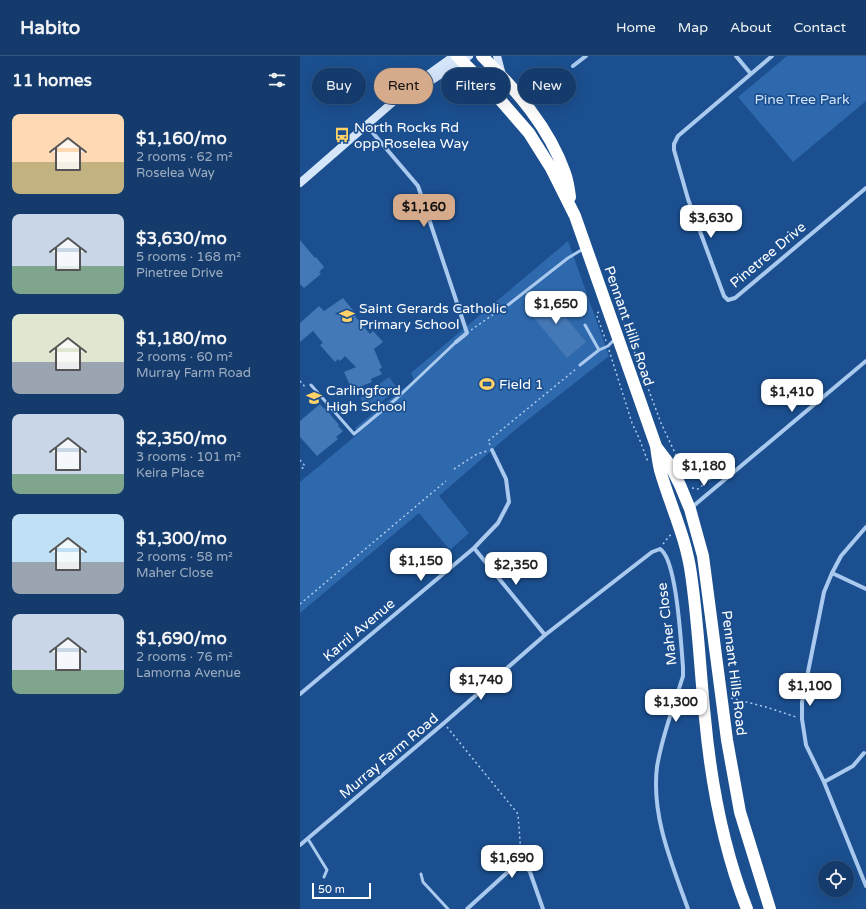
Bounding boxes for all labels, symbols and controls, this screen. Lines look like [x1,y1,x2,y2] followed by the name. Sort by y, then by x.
[20,17,80,39] text: Habito
[616,19,656,36] text: Home
[678,19,708,36] text: Map
[730,19,772,36] text: About
[794,19,846,36] text: Contact
[312,68,366,104] chip: Buy
[374,68,433,104] chip: Rent
[441,68,510,104] chip: Filters
[518,68,576,104] chip: New
[266,69,288,91] icon: filters
[12,70,92,91] text: 11 homes
[754,91,850,108] park label: Pine Tree Park
[354,119,469,152] place label: North Rocks Rd opp Roselea Way
[333,126,351,144] bus stop icon: North Rocks Rd opp Roselea Way
[136,128,227,149] text: $1,160/mo
[44,130,92,178] icon: home
[136,149,233,165] text: 2 rooms · 62 m²
[136,165,215,181] text: Roselea Way
[391,194,457,228] pin: $1,160
[402,199,446,215] text: $1,160
[678,205,744,239] pin: $3,630
[689,210,733,226] text: $3,630
[727,218,809,292] street label: Pinetree Drive
[136,228,227,249] text: $3,630/mo
[44,230,92,278] icon: home
[136,249,241,265] text: 5 rooms · 168 m²
[600,264,658,388] street label: Pennant Hills Road
[136,265,223,281] text: Pinetree Drive
[523,291,589,325] pin: $1,650
[534,296,578,312] text: $1,650
[359,300,507,333] place label: Saint Gerards Catholic Primary School
[338,307,356,325] school or university icon: Saint Gerards Catholic Primary School
[136,328,227,349] text: $1,180/mo
[44,330,92,378] icon: home
[136,349,233,365] text: 2 rooms · 60 m²
[136,365,251,381] text: Murray Farm Road
[478,375,496,393] sports icon: Field 1
[499,376,544,393] place label: Field 1
[759,379,825,413] pin: $1,410
[326,382,406,415] place label: Carlingford High School
[770,384,814,400] text: $1,410
[305,389,323,407] school or university icon: Carlingford High School
[136,428,227,449] text: $2,350/mo
[44,430,92,478] icon: home
[136,449,241,465] text: 3 rooms · 101 m²
[671,453,737,487] pin: $1,180
[682,458,726,474] text: $1,180
[136,465,204,481] text: Keira Place
[136,528,227,549] text: $1,300/mo
[44,530,92,578] icon: home
[388,548,454,582] pin: $1,150
[136,549,233,565] text: 2 rooms · 58 m²
[483,552,549,586] pin: $2,350
[399,553,443,569] text: $1,150
[494,557,538,573] text: $2,350
[136,565,213,581] text: Maher Close
[653,582,681,666] street label: Maher Close
[320,595,398,665] street label: Karril Avenue
[718,610,750,736] street label: Pennant Hills Road
[136,628,227,649] text: $1,690/mo
[44,630,92,678] icon: home
[136,649,233,665] text: 2 rooms · 76 m²
[136,665,241,681] text: Lamorna Avenue
[448,667,514,701] pin: $1,740
[459,672,503,688] text: $1,740
[777,673,843,707] pin: $1,100
[788,678,832,694] text: $1,100
[643,689,709,723] pin: $1,300
[654,694,698,710] text: $1,300
[336,710,442,802] street label: Murray Farm Road
[479,845,545,879] pin: $1,690
[490,850,534,866] text: $1,690
[818,861,854,897] map controls
[818,861,854,897] button: locate
[312,881,371,900] scale bar
[318,883,345,896] text: 50 m

